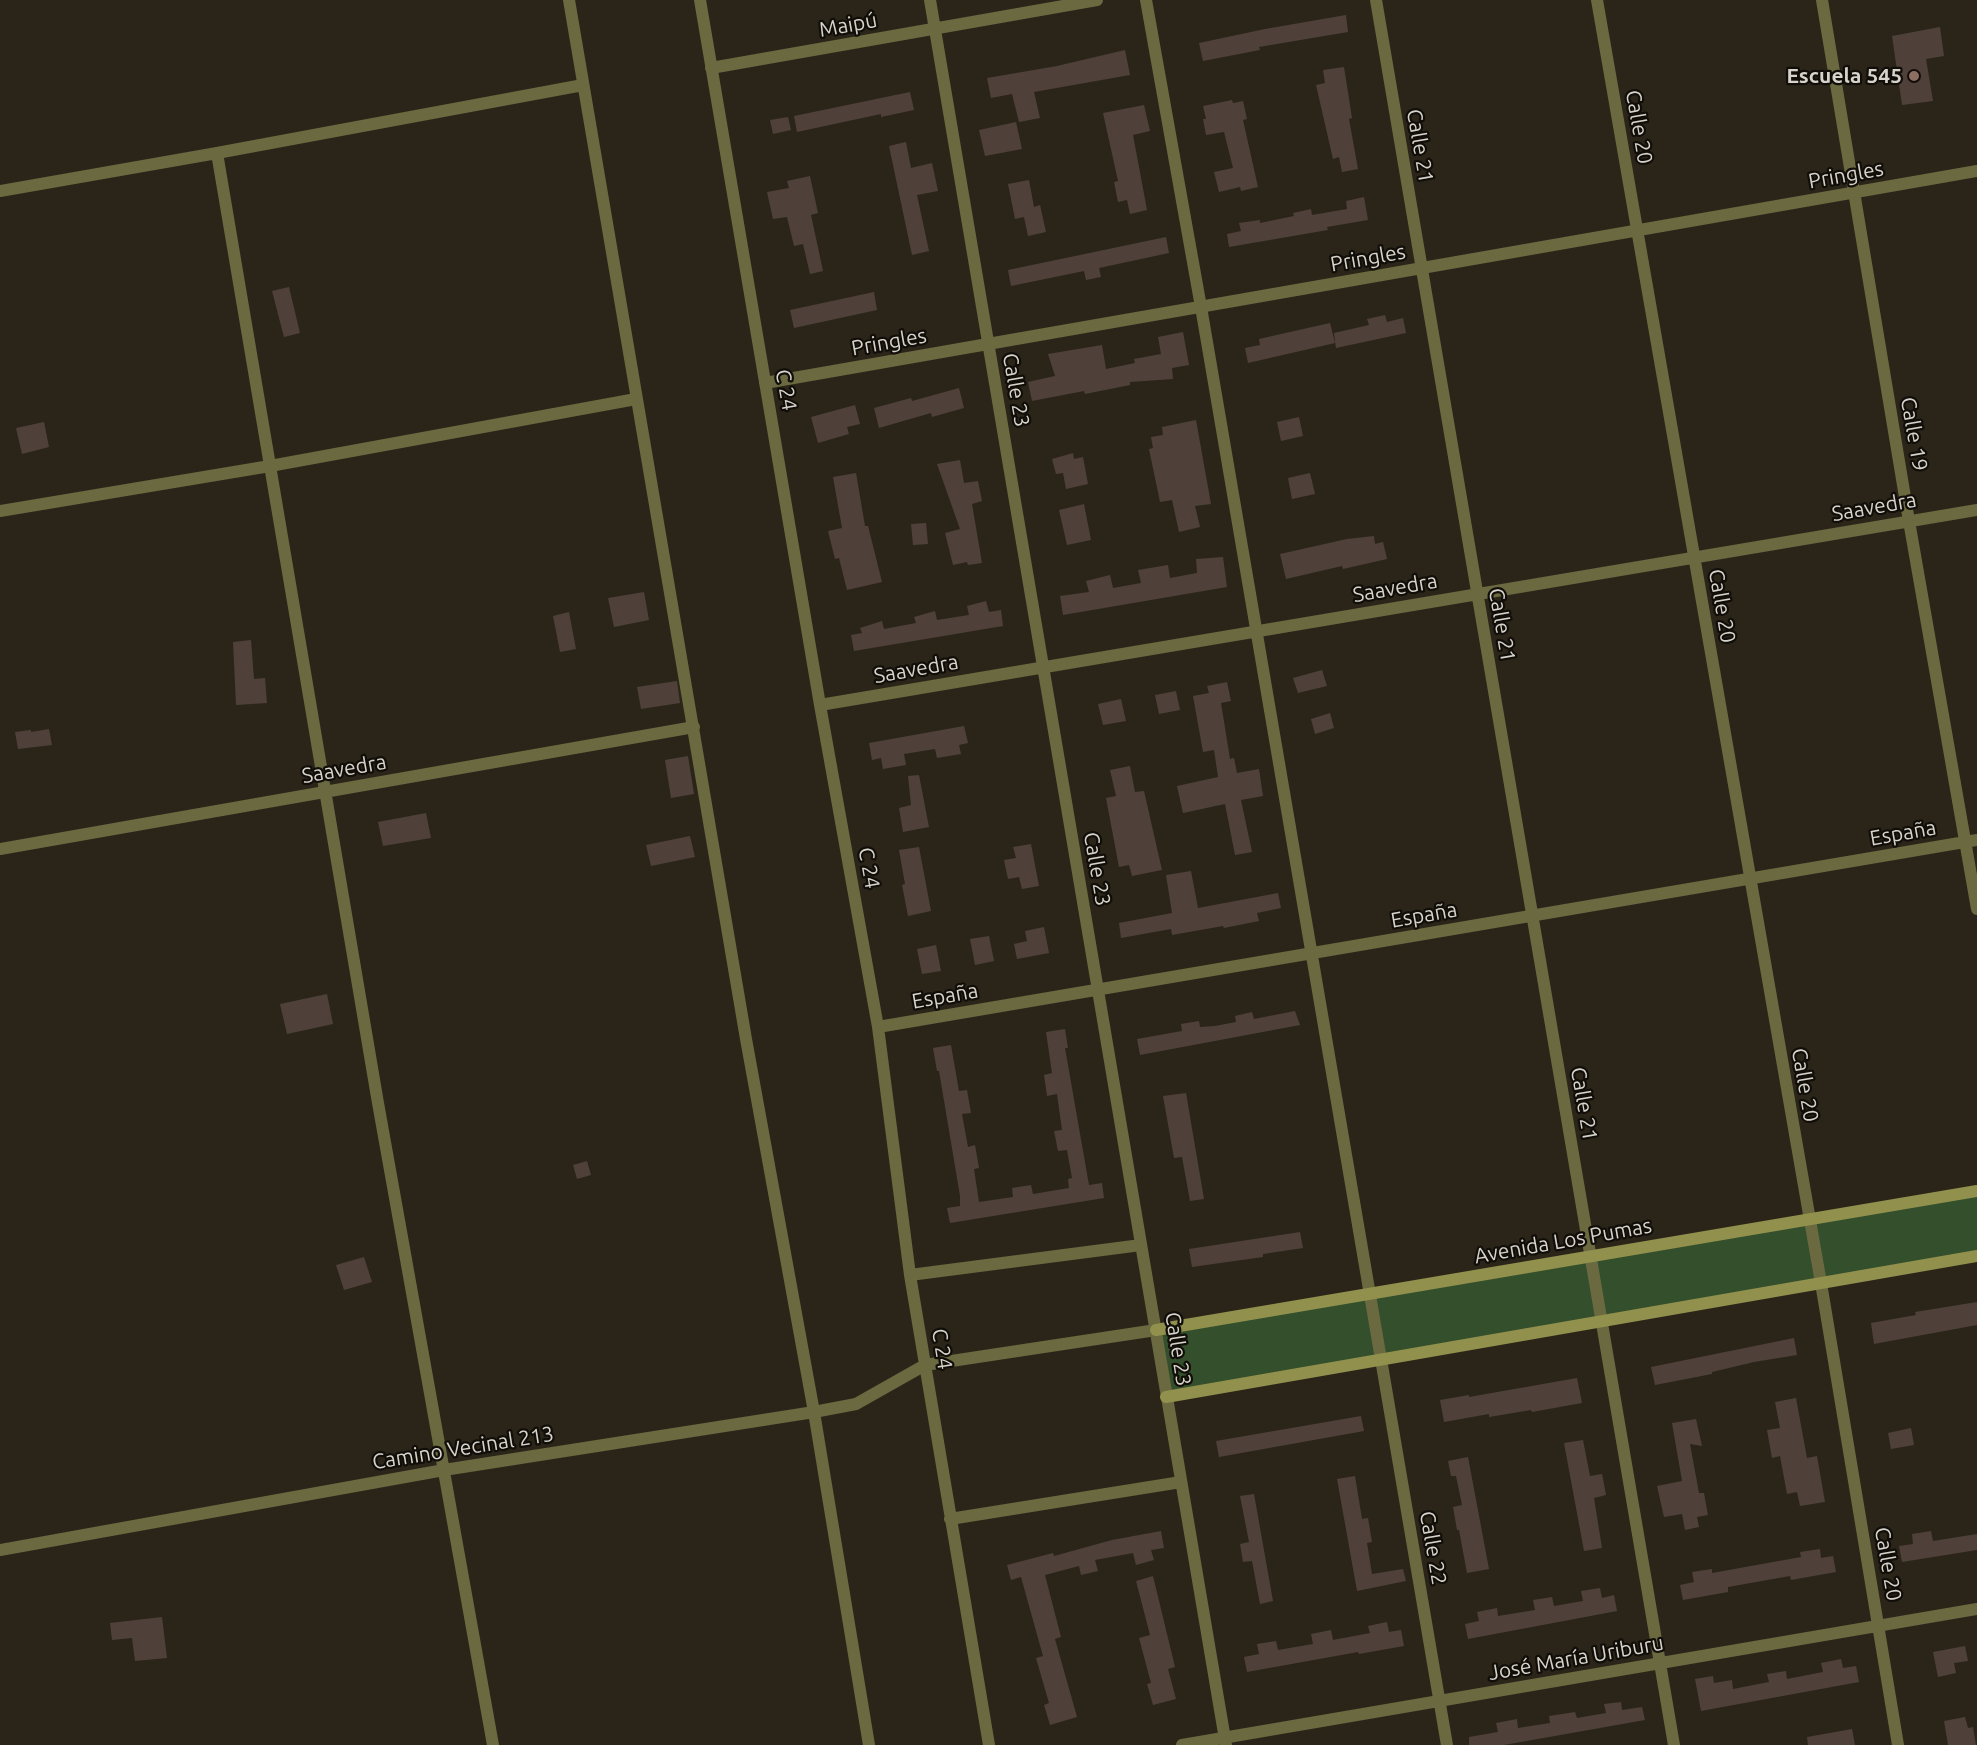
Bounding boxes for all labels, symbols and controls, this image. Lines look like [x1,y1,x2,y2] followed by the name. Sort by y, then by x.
[817,8,879,42] street label: Maipú
[1786,63,1902,89] place label: Escuela 545
[1907,69,1921,83] marker: Escuela 545
[1620,88,1658,166] street label: Calle 20
[1401,107,1439,185] street label: Calle 21
[1806,156,1886,194] street label: Pringles
[1328,239,1408,277] street label: Pringles
[849,323,929,361] street label: Pringles
[997,351,1035,429] street label: Calle 23
[770,367,802,413] street label: C 24
[1895,395,1933,473] street label: Calle 19
[1830,487,1918,527] street label: Saavedra
[1703,567,1741,645] street label: Calle 20
[1351,568,1439,608] street label: Saavedra
[1483,586,1521,664] street label: Calle 21
[872,649,960,689] street label: Saavedra
[300,749,388,789] street label: Saavedra
[1868,815,1938,851] street label: España
[1078,830,1116,908] street label: Calle 23
[853,845,885,891] street label: C 24
[1389,897,1459,933] street label: España
[910,978,980,1014] street label: España
[1786,1046,1824,1124] street label: Calle 20
[1565,1065,1603,1143] street label: Calle 21
[1472,1213,1654,1269] street label: Avenida Los Pumas
[1160,1310,1196,1388] street label: Calle 23
[926,1327,958,1371] street label: C 24
[370,1421,556,1475] street label: Camino Vecinal 213
[1414,1509,1452,1587] street label: Calle 22
[1869,1525,1907,1603] street label: Calle 20
[1486,1630,1666,1686] street label: José María Uriburu

